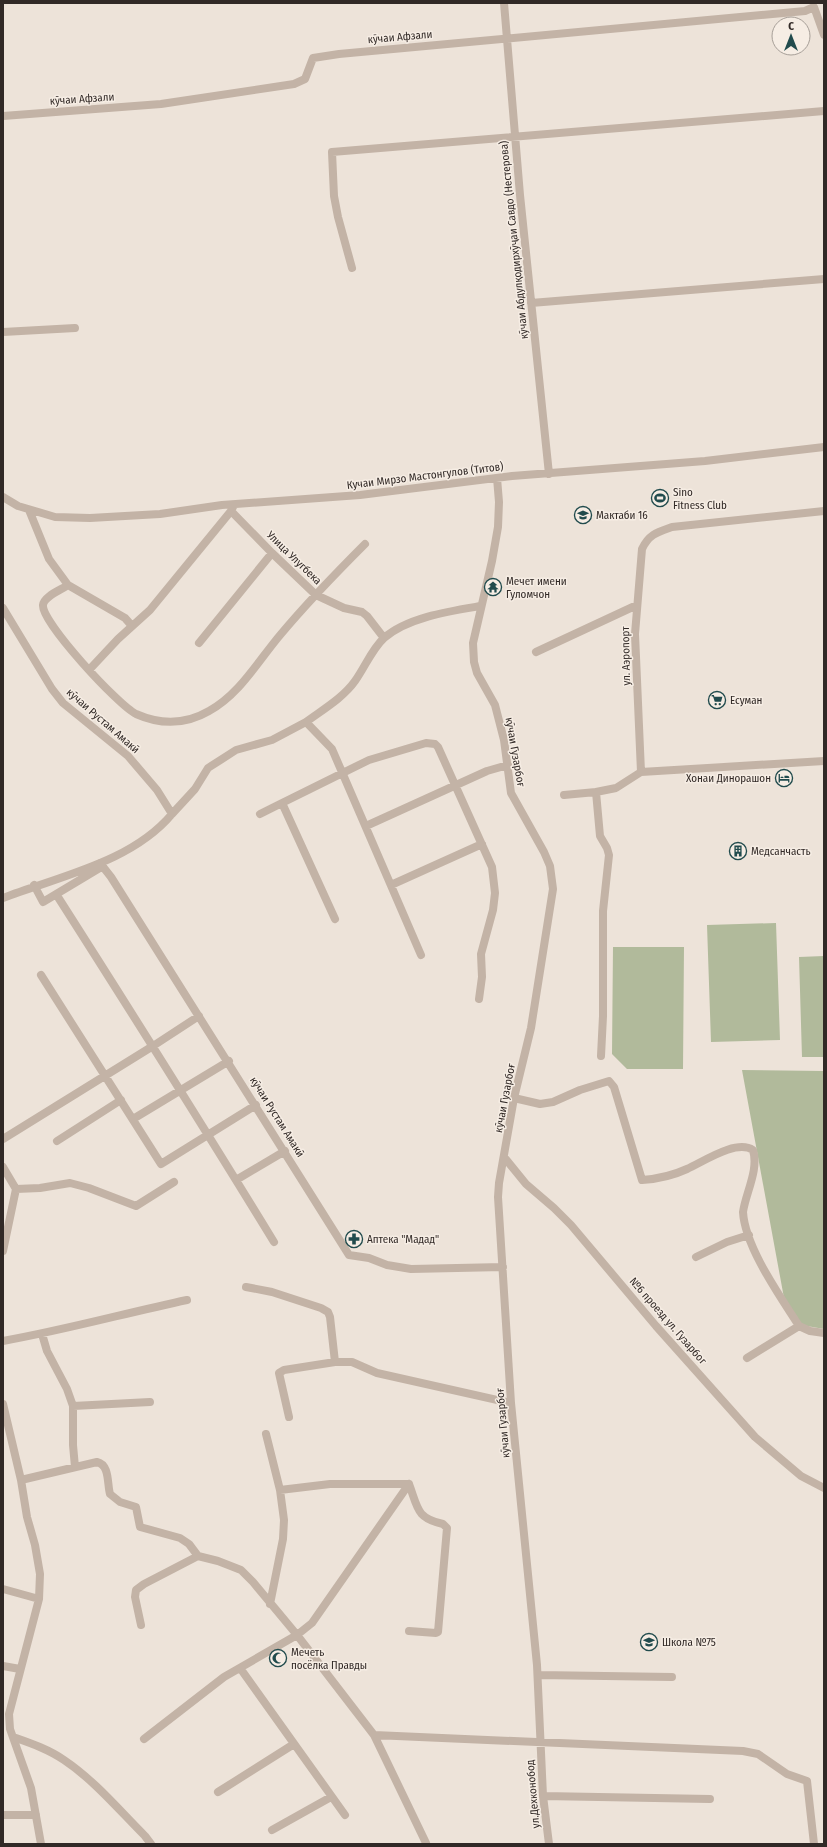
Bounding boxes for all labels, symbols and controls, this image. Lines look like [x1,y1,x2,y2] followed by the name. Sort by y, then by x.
[771,16,811,56] north arrow
[788,20,794,33] text: С
[367,28,433,46] street label: кӯчаи Афзали
[49,90,115,108] street label: кӯчаи Афзали
[497,140,531,340] street label: кӯчаи Абдулқодирхӯҷаи Савдо (Нестерова)
[346,460,504,492] street label: Кучаи Мирзо Мастонгулов (Титов)
[673,486,727,512] place label: Sino Fitness Club
[650,488,670,508] sports icon: Sino Fitness Club
[573,505,593,525] school or university icon: Мактаби 16
[596,509,648,522] place label: Мактаби 16
[263,528,324,587] street label: Улица Улугбека
[506,575,567,601] place label: Мечет имени Гуломчон
[483,577,503,597] temple icon: Мечет имени Гуломчон
[619,626,633,686] street label: ул. Аэропорт
[64,686,142,756] street label: кӯчаи Рустам Амакӣ
[707,690,727,710] supermarket icon: Есуман
[730,694,762,707] place label: Есуман
[502,716,528,788] street label: кӯчаи Гузарбоғ
[774,768,794,788] hotel icon: Хонаи Динорашон
[686,772,771,785] place label: Хонаи Динорашон
[728,841,748,861] building icon: Медсанчасть
[751,845,811,858] place label: Медсанчасть
[492,1062,518,1134] street label: кӯчаи Гузарбоғ
[247,1074,307,1160] street label: кӯчаи Рустам Амакӣ
[344,1229,364,1249] pharmacy icon: Аптека "Мадад"
[367,1233,439,1246] place label: Аптека "Мадад"
[627,1275,710,1368] street label: №6 проезд ул. Гузарбог
[493,1387,513,1459] street label: кӯчаи Гузарбоғ
[639,1632,659,1652] school or university icon: Школа №75
[662,1636,716,1649] place label: Школа №75
[291,1646,367,1672] place label: Мечеть посёлка Правды
[268,1648,288,1668] mosque icon: Мечеть посёлка Правды
[523,1759,542,1829] street label: ул.Дехконобод

